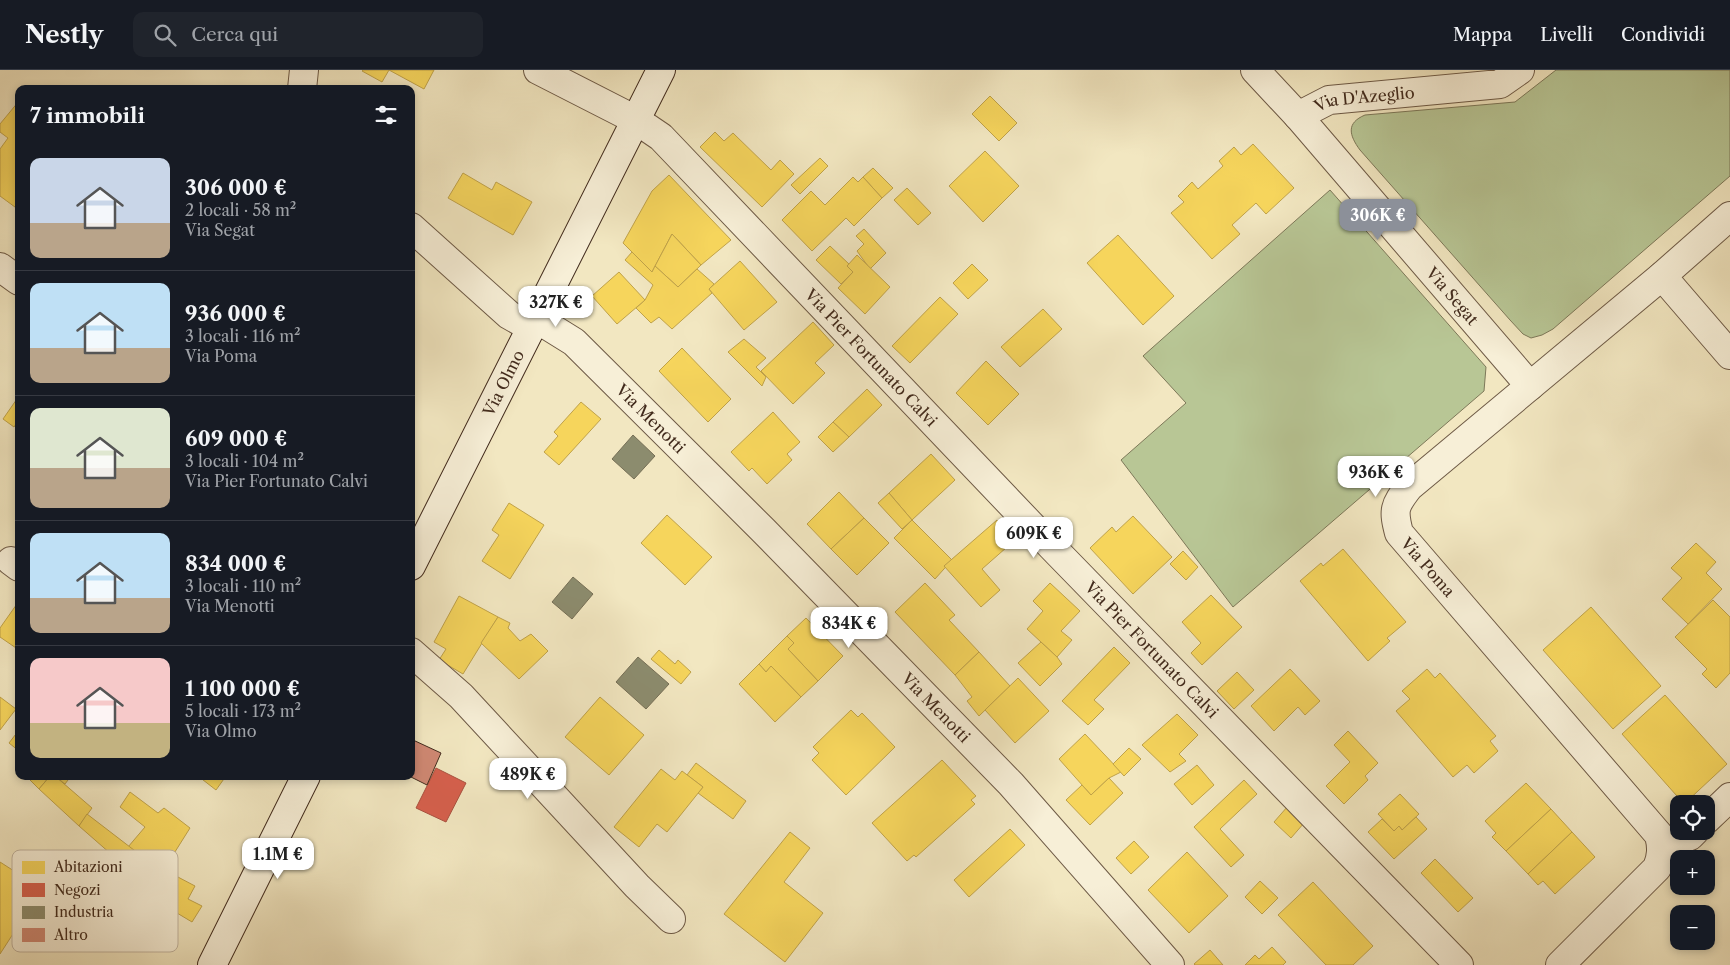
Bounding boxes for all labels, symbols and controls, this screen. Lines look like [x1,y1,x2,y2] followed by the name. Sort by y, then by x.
[133,12,483,57] search box
[25,20,103,49] text: Nestly
[151,21,179,49] icon: search
[191,23,278,46] text: Cerca qui
[1453,24,1512,46] text: Mappa
[1540,24,1593,46] text: Livelli
[1621,24,1705,46] text: Condividi
[1310,82,1416,116] street label: Via D'Azeglio
[372,101,400,129] icon: filters
[30,103,145,128] text: 7 immobili
[185,175,287,200] text: 306 000 €
[70,178,130,238] icon: home
[1337,198,1419,241] pin: 306K €
[185,200,296,220] text: 2 locali · 58 m²
[1350,205,1406,225] text: 306K €
[185,220,255,240] text: Via Segat
[1421,262,1483,329] street label: Via Segat
[800,284,942,431] street label: Via Pier Fortunato Calvi
[515,286,597,328] pin: 327K €
[529,292,583,312] text: 327K €
[185,301,286,326] text: 936 000 €
[70,303,130,363] icon: home
[185,326,301,346] text: 3 locali · 116 m²
[185,346,257,366] text: Via Poma
[478,346,528,420] street label: Via Olmo
[611,379,690,457] street label: Via Menotti
[185,426,287,451] text: 609 000 €
[70,428,130,488] icon: home
[185,451,304,471] text: 3 locali · 104 m²
[1335,456,1417,498] pin: 936K €
[1349,462,1403,482] text: 936K €
[185,471,368,491] text: Via Pier Fortunato Calvi
[993,516,1075,559] pin: 609K €
[1006,523,1062,543] text: 609K €
[1396,532,1460,601] street label: Via Poma
[185,551,286,576] text: 834 000 €
[70,553,130,613] icon: home
[185,576,301,596] text: 3 locali · 110 m²
[1080,576,1223,722] street label: Via Pier Fortunato Calvi
[185,596,275,616] text: Via Menotti
[808,606,890,649] pin: 834K €
[822,613,876,633] text: 834K €
[897,668,975,747] street label: Via Menotti
[185,676,300,701] text: 1 100 000 €
[70,678,130,738] icon: home
[185,701,301,721] text: 5 locali · 173 m²
[185,721,257,741] text: Via Olmo
[487,758,569,800] pin: 489K €
[500,764,556,784] text: 489K €
[1670,795,1715,950] map controls
[1670,795,1715,840] button: locate
[237,838,319,880] pin: 1.1M €
[253,844,303,864] text: 1.1M €
[12,850,178,952] legend
[1670,850,1715,895] button: +
[53,858,123,876] text: Abitazioni
[54,881,100,899] text: Negozi
[54,903,114,921] text: Industria
[1670,905,1715,950] button: −
[53,926,88,944] text: Altro

